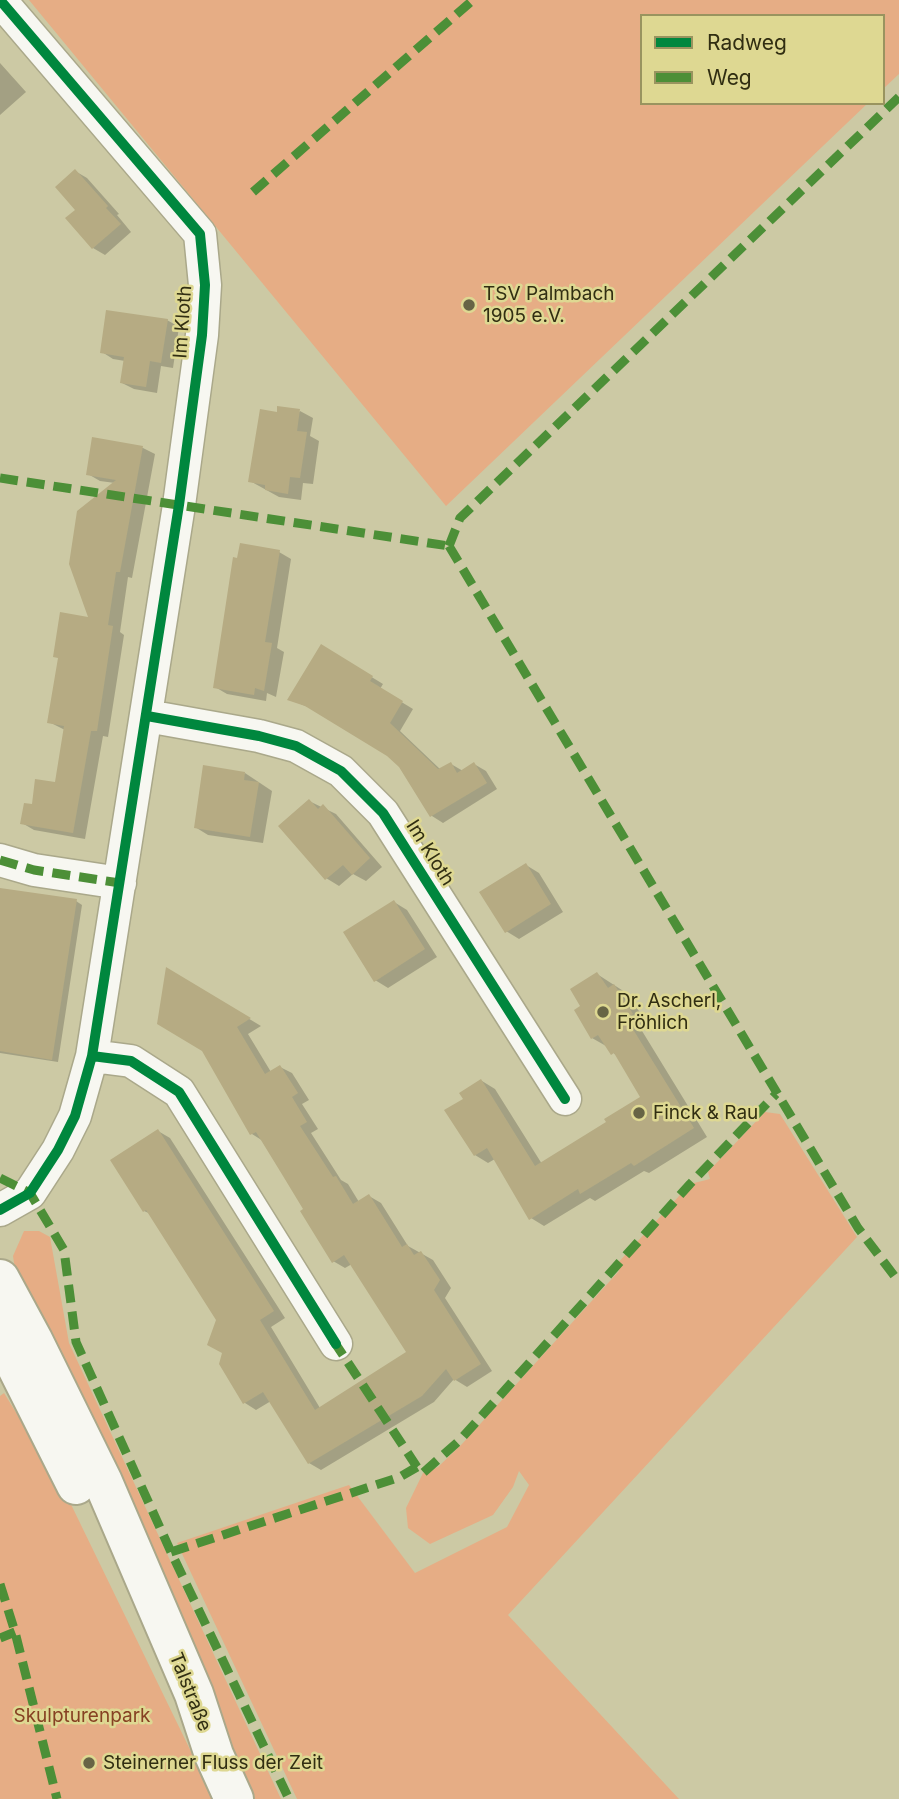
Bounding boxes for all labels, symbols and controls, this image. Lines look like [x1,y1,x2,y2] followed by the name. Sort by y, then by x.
[640,14,885,105] legend
[707,30,787,55] text: Radweg
[707,65,752,90] text: Weg
[483,283,615,327] place label: TSV Palmbach 1905 e.V.
[169,285,197,359] street label: Im Kloth
[461,297,477,313] marker: TSV Palmbach 1905 e.V.
[401,816,459,890] street label: Im Kloth
[617,990,721,1034] place label: Dr. Ascherl, Fröhlich
[595,1004,611,1020] marker: Dr. Ascherl, Fröhlich
[653,1102,758,1124] place label: Finck & Rau
[631,1105,647,1121] marker: Finck & Rau
[164,1649,216,1735] street label: Talstraße
[13,1705,151,1727] park label: Skulpturenpark
[103,1752,323,1774] place label: Steinerner Fluss der Zeit
[81,1755,97,1771] marker: Steinerner Fluss der Zeit

